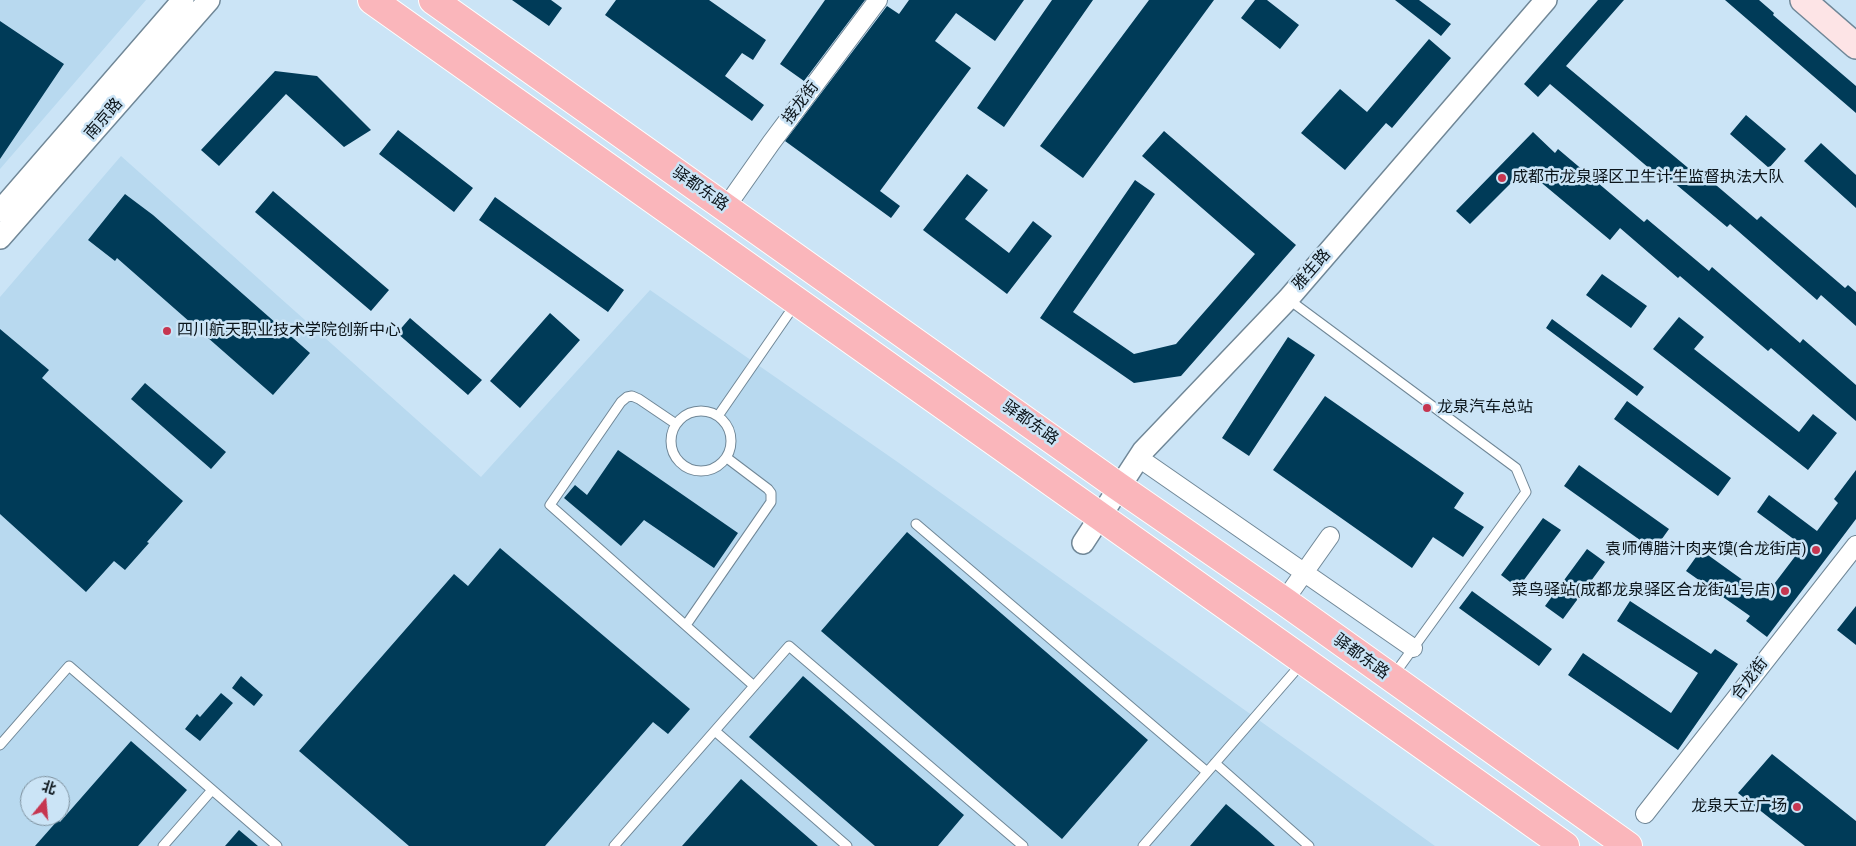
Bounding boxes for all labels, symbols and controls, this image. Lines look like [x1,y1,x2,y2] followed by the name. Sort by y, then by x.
[779,78,823,128] street label: 接龙街
[81,95,127,143] street label: 南京路
[668,163,732,215] street label: 驿都东路
[1512,168,1784,188] place label: 成都市龙泉驿区卫生计生监督执法大队
[1496,172,1508,184] marker: 成都市龙泉驿区卫生计生监督执法大队
[1289,246,1335,294] street label: 雅生路
[177,321,401,341] place label: 四川航天职业技术学院创新中心
[161,325,173,337] marker: 四川航天职业技术学院创新中心
[998,397,1062,449] street label: 驿都东路
[1437,398,1533,418] place label: 龙泉汽车总站
[1421,402,1433,414] marker: 龙泉汽车总站
[1605,540,1806,560] place label: 袁师傅腊汁肉夹馍(合龙街店)
[1810,544,1822,556] marker: 袁师傅腊汁肉夹馍(合龙街店)
[1512,581,1775,601] place label: 菜鸟驿站(成都龙泉驿区合龙街41号店)
[1779,585,1791,597] marker: 菜鸟驿站(成都龙泉驿区合龙街41号店)
[1329,630,1393,684] street label: 驿都东路
[1728,654,1772,704] street label: 合龙街
[20,776,70,826] north arrow
[40,777,58,798] text: 北
[1691,797,1787,817] place label: 龙泉天立广场
[1791,801,1803,813] marker: 龙泉天立广场

